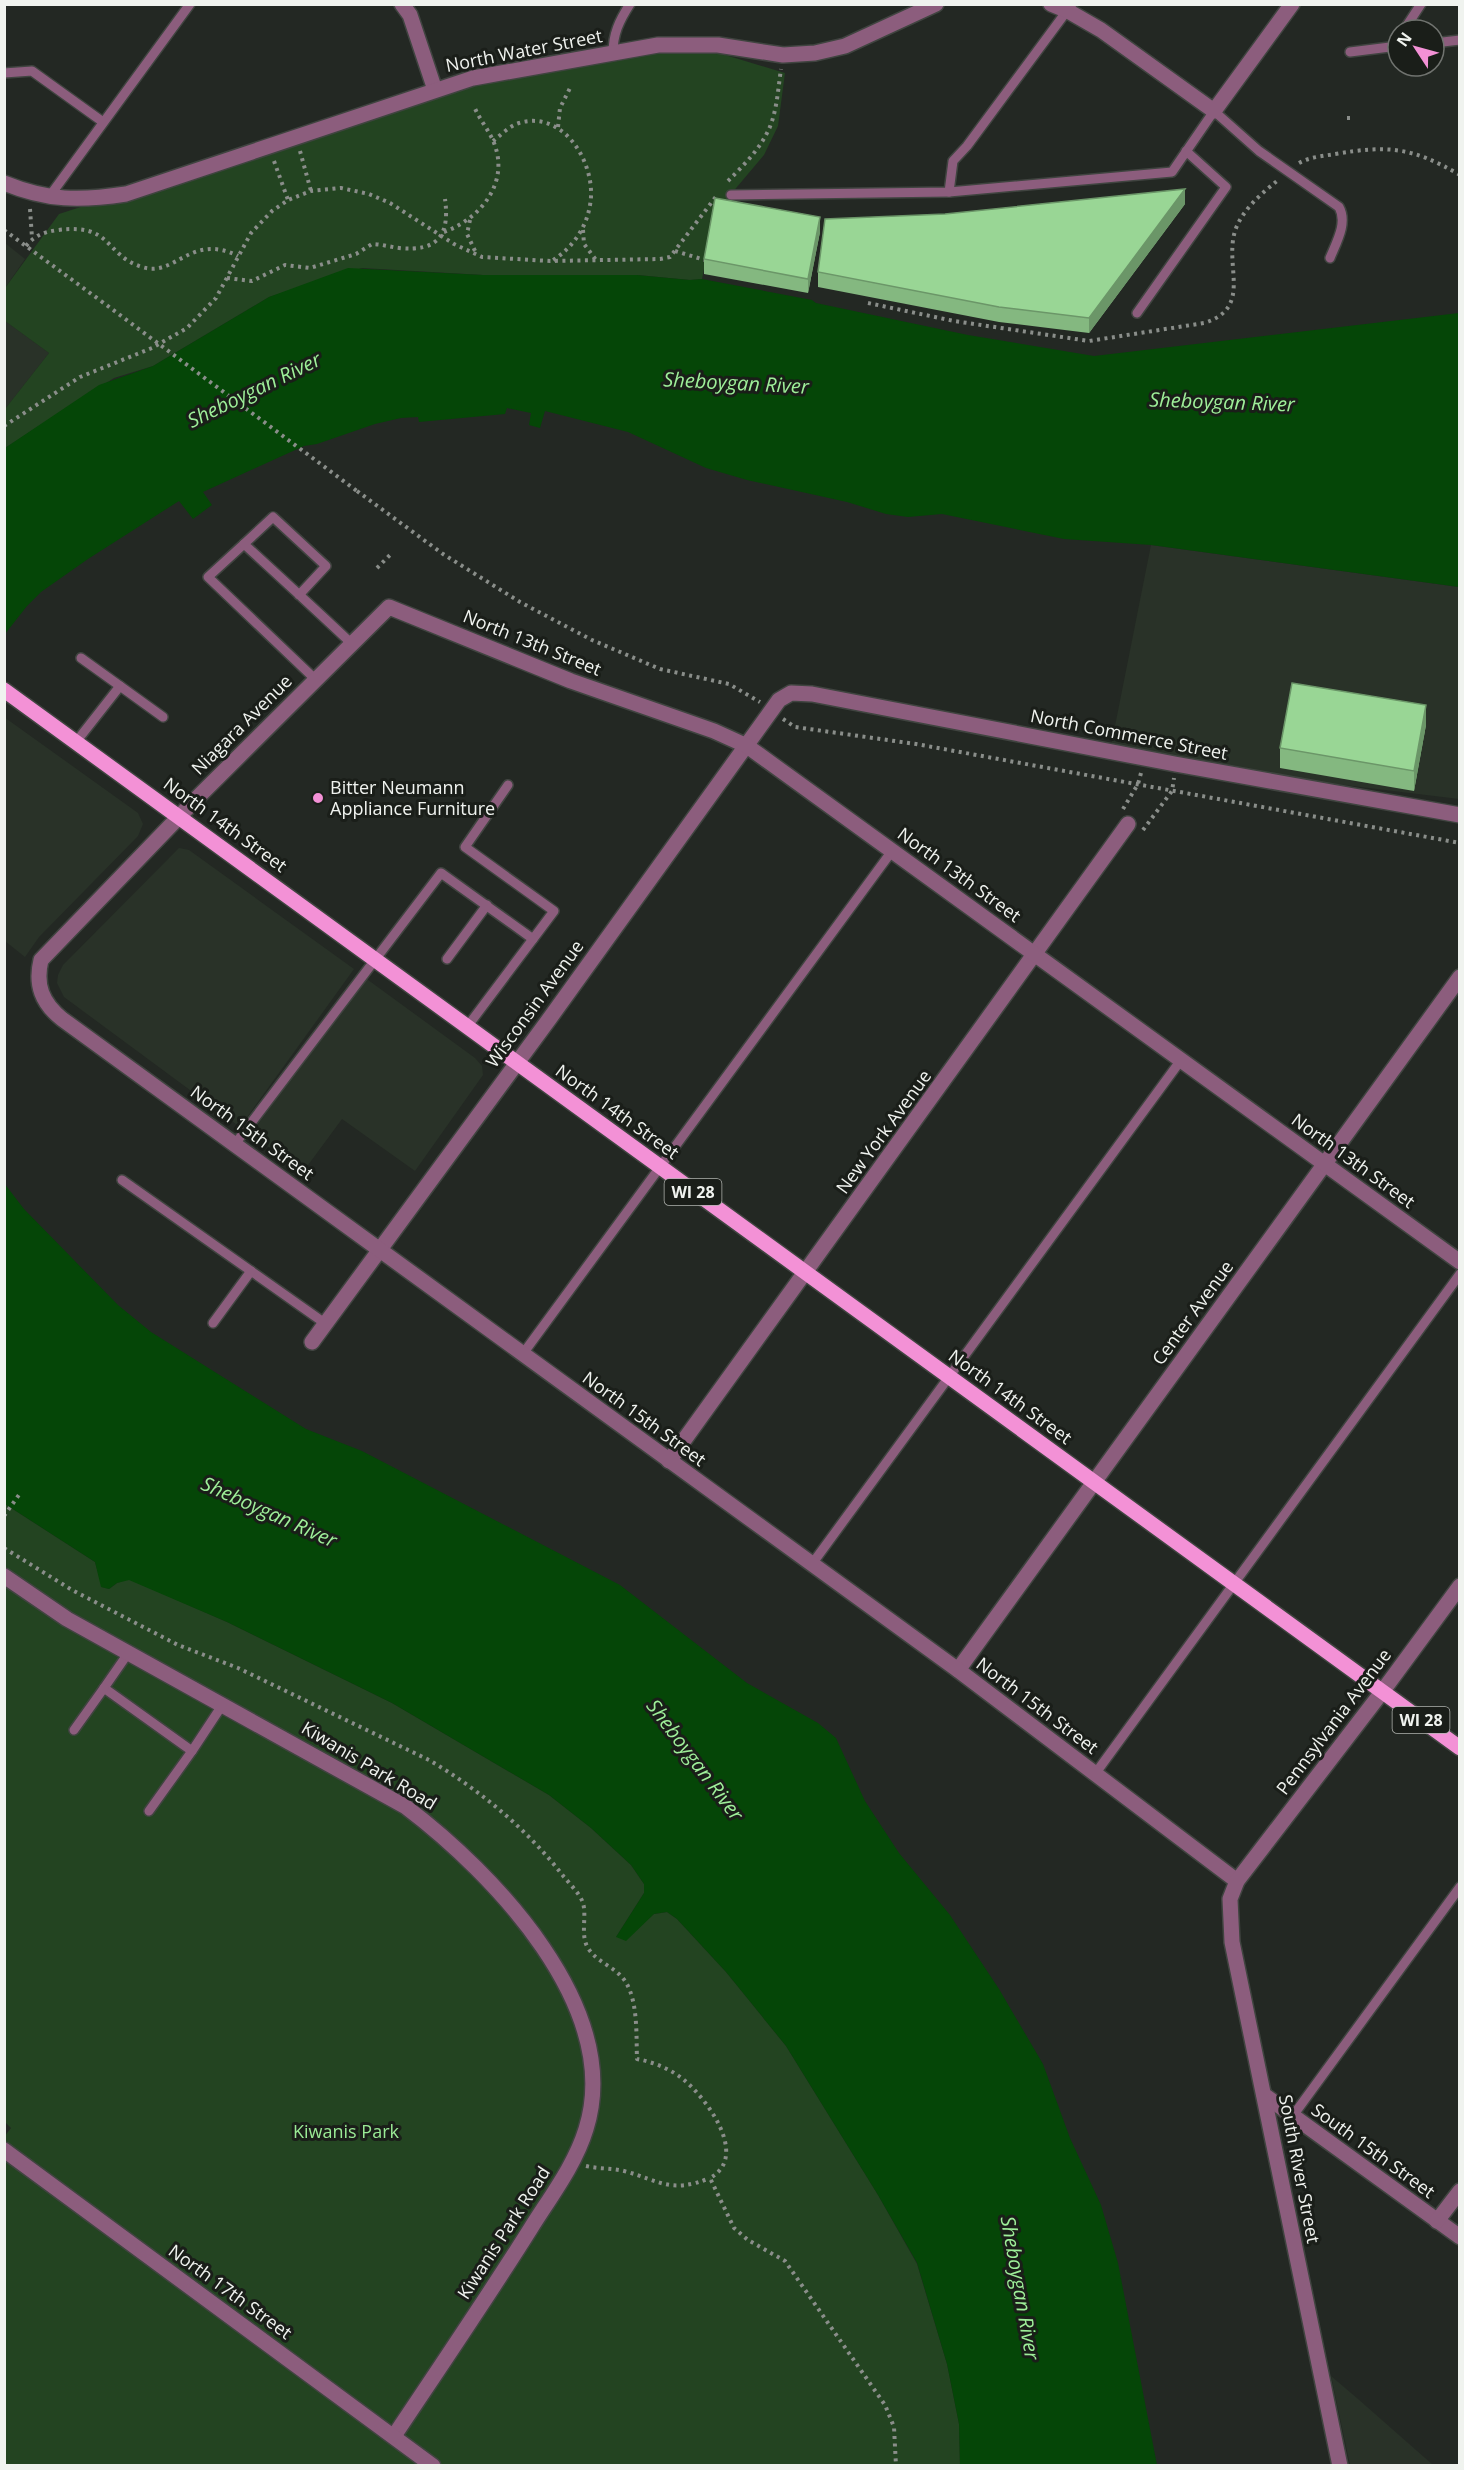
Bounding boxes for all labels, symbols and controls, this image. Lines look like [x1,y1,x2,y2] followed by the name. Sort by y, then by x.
[1386,18,1446,78] north arrow
[443,23,604,77] street label: North Water Street
[1391,27,1417,51] text: N
[182,345,326,434] water label: Sheboygan River
[663,365,811,400] water label: Sheboygan River
[1149,385,1296,418] water label: Sheboygan River
[460,603,605,681] street label: North 13th Street
[186,669,297,780] street label: Niagara Avenue
[1028,703,1230,765] street label: North Commerce Street
[159,771,292,877] street label: North 14th Street
[330,775,495,820] place label: Bitter Neumann Appliance Furniture
[311,791,325,805] marker: Bitter Neumann Appliance Furniture
[893,821,1026,927] street label: North 13th Street
[480,935,588,1072] street label: Wisconsin Avenue
[551,1058,684,1164] street label: North 14th Street
[830,1065,936,1198] street label: New York Avenue
[186,1079,319,1185] street label: North 15th Street
[1287,1107,1420,1213] street label: North 13th Street
[664,1179,722,1205] road number: WI 28
[1146,1255,1238,1370] street label: Center Avenue
[944,1343,1077,1449] street label: North 14th Street
[578,1365,711,1471] street label: North 15th Street
[197,1470,342,1554] water label: Sheboygan River
[1270,1643,1396,1799] street label: Pennsylvania Avenue
[972,1651,1103,1759] street label: North 15th Street
[641,1693,751,1827] water label: Sheboygan River
[1392,1707,1450,1733] road number: WI 28
[297,1715,442,1815] street label: Kiwanis Park Road
[1274,2092,1326,2245] street label: South River Street
[1307,2097,1440,2203] street label: South 15th Street
[293,2119,400,2143] park label: Kiwanis Park
[451,2161,555,2303] street label: Kiwanis Park Road
[995,2214,1047,2363] water label: Sheboygan River
[164,2238,297,2344] street label: North 17th Street

